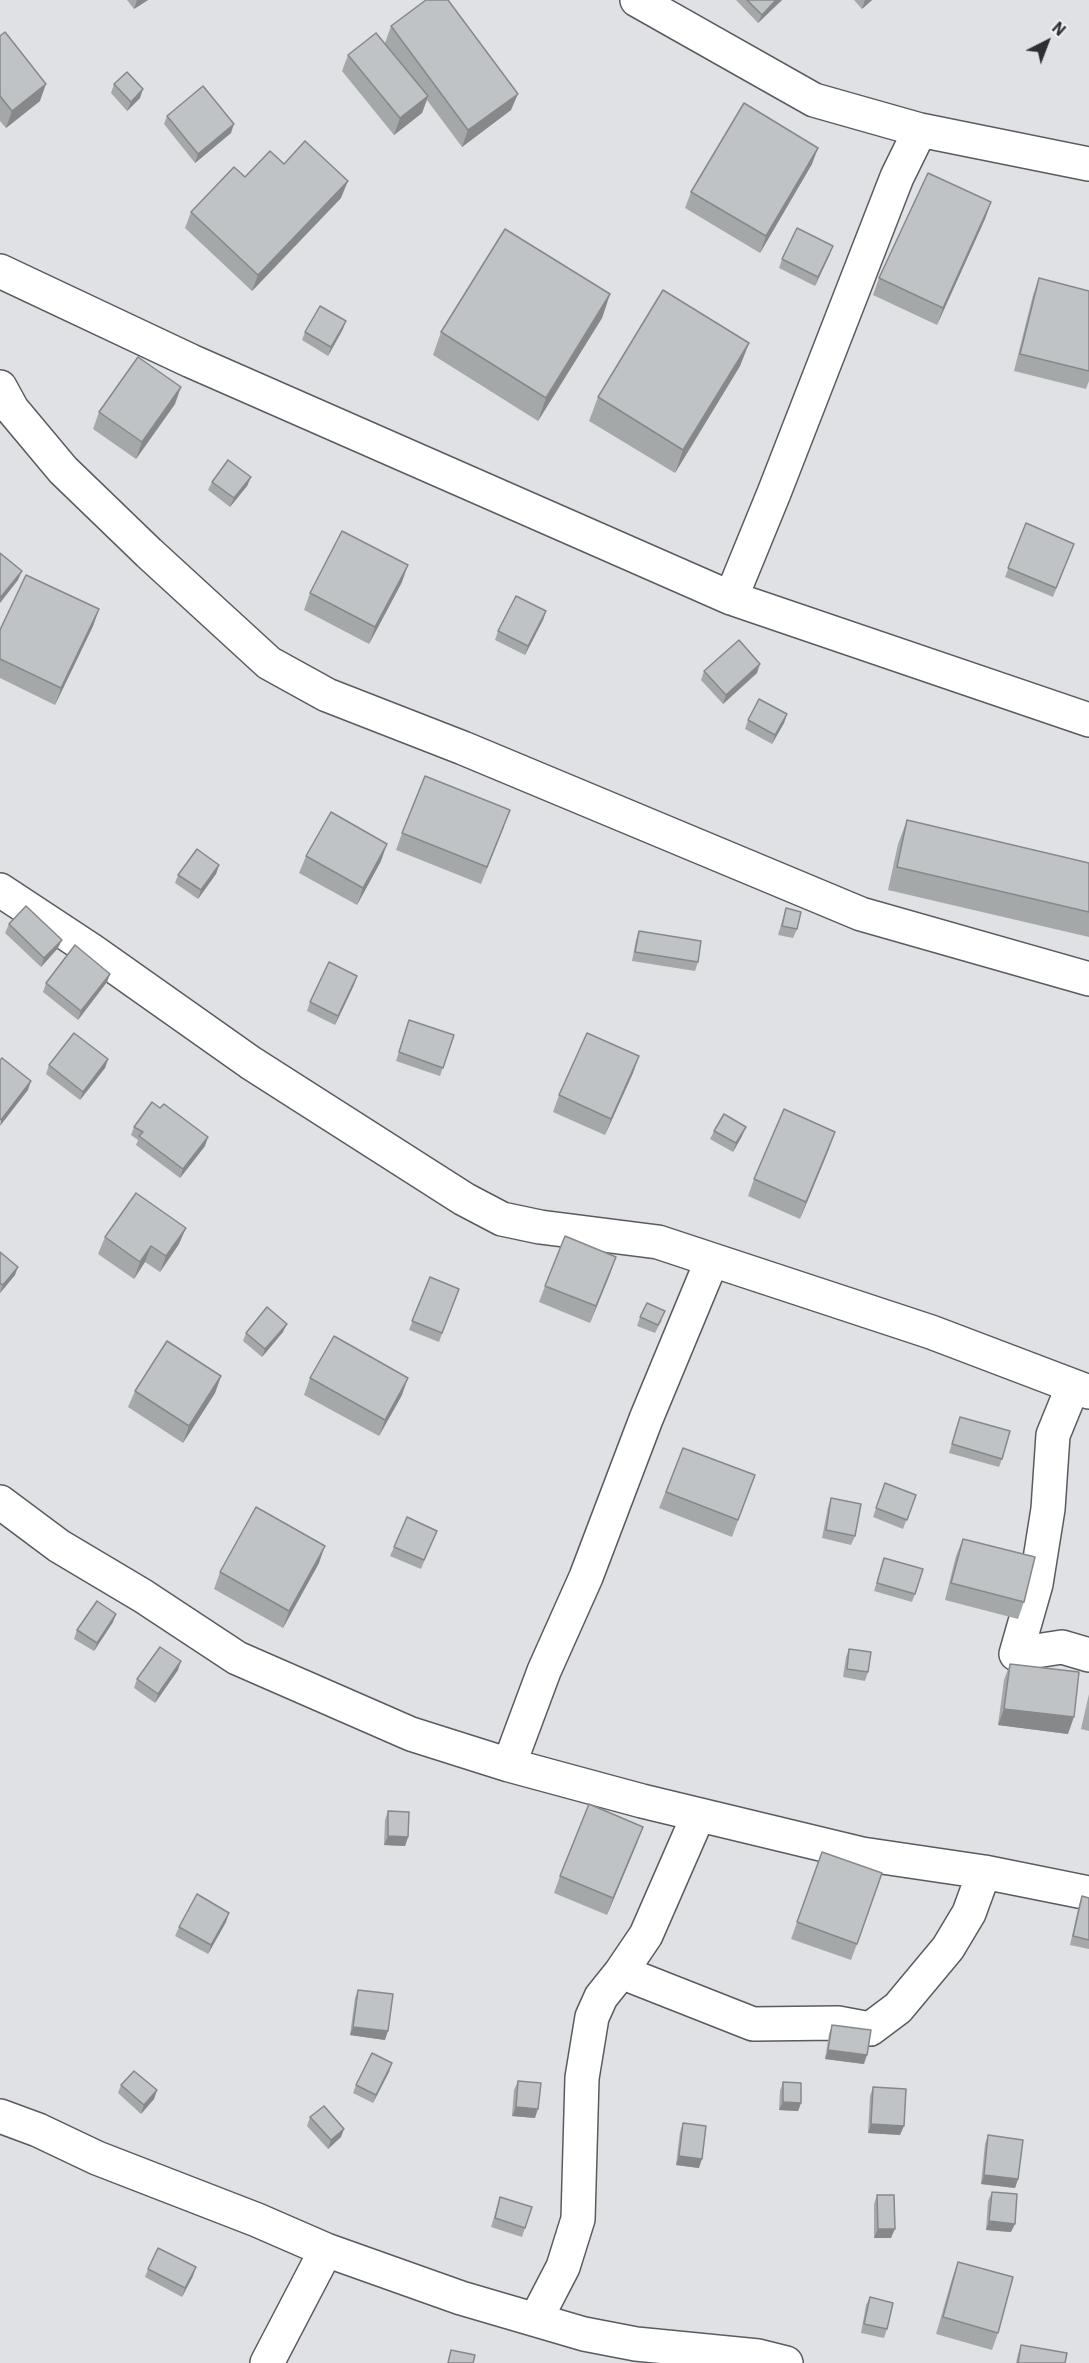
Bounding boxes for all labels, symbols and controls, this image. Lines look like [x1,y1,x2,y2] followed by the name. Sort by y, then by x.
[1017,12,1077,72] north arrow
[1048,17,1070,40] text: N

